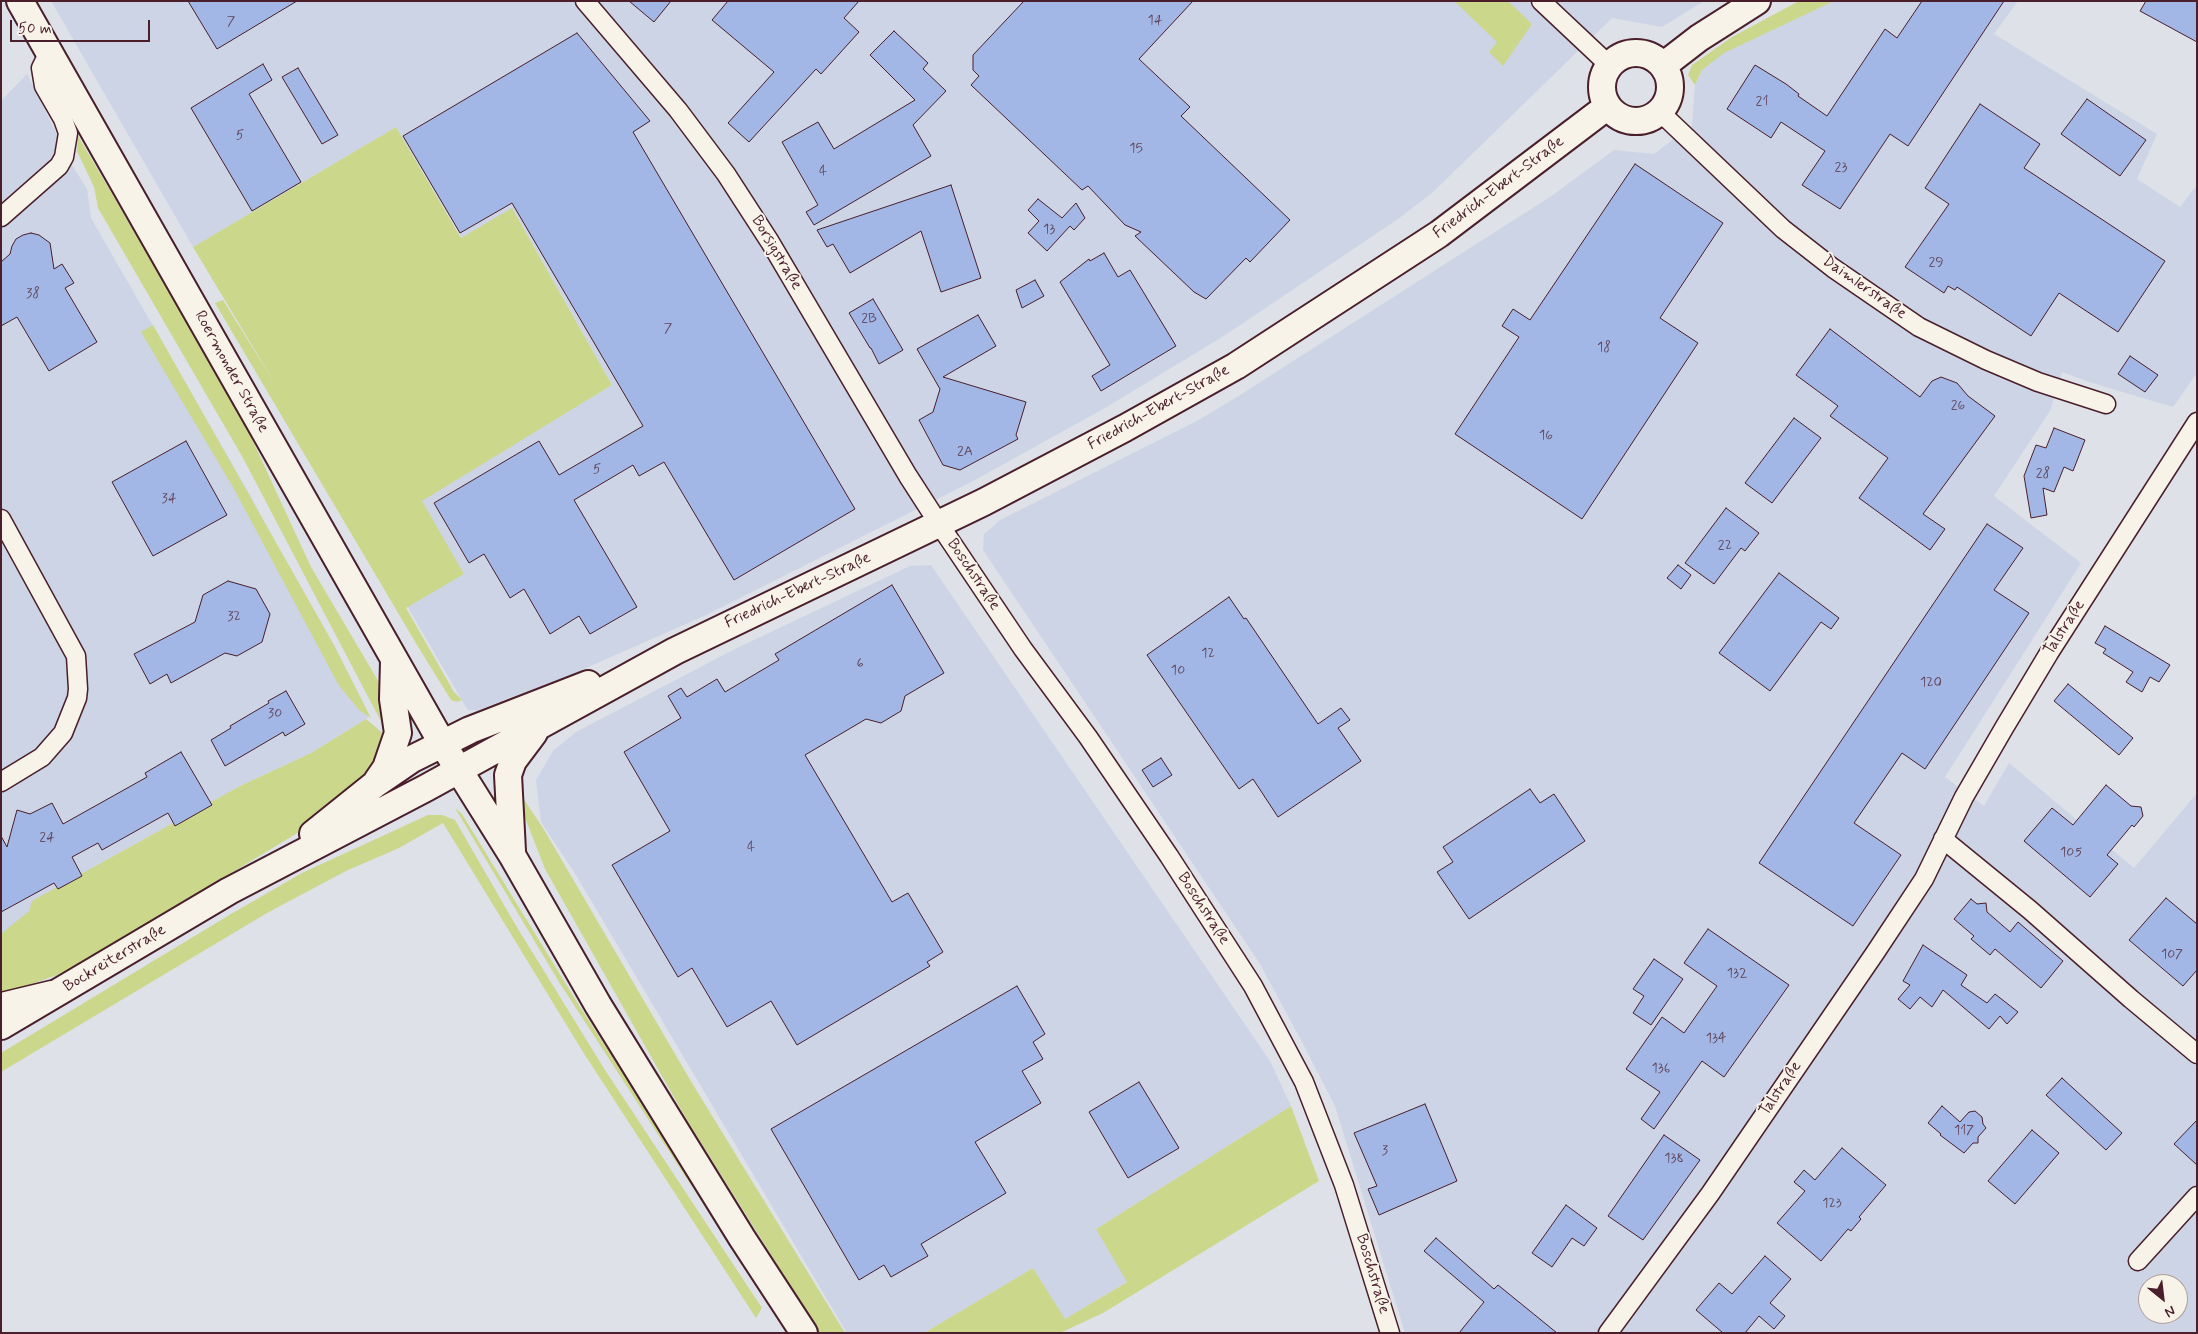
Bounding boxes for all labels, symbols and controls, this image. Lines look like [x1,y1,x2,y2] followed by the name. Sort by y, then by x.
[12,10,152,42] scale bar
[1148,13,1162,29] house number: 14
[227,14,235,30] house number: 7
[18,19,52,39] text: 50 m
[1756,94,1768,110] house number: 21
[236,128,244,144] house number: 5
[1430,132,1568,244] street label: Friedrich-Ebert-Straße
[1129,141,1143,157] house number: 15
[1835,160,1847,176] house number: 23
[819,164,827,180] house number: 4
[746,212,806,294] street label: Borsigstraße
[1043,222,1055,238] house number: 13
[1818,252,1910,324] street label: Daimlerstraße
[1928,255,1944,271] house number: 29
[26,286,40,302] house number: 38
[190,308,272,436] street label: Roermonder Straße
[861,311,877,327] house number: 2B
[664,321,672,337] house number: 7
[1597,340,1611,356] house number: 18
[1085,361,1233,455] street label: Friedrich-Ebert-Straße
[1951,398,1965,414] house number: 26
[1539,428,1553,444] house number: 16
[957,444,973,460] house number: 2A
[593,462,601,478] house number: 5
[2036,466,2050,482] house number: 28
[162,491,176,507] house number: 34
[942,535,1004,615] street label: Boschstraße
[1718,538,1732,554] house number: 22
[722,549,874,633] street label: Friedrich-Ebert-Straße
[2040,597,2090,659] street label: Talstraße
[227,609,241,625] house number: 32
[1201,646,1215,662] house number: 12
[856,656,864,672] house number: 6
[1171,663,1185,679] house number: 10
[1920,675,1942,691] house number: 120
[268,706,282,722] house number: 30
[39,830,55,846] house number: 24
[747,840,755,856] house number: 4
[2060,845,2082,861] house number: 105
[1172,869,1234,949] street label: Boschstraße
[60,921,170,997] street label: Bockreiterstraße
[2161,947,2183,963] house number: 107
[1727,966,1747,982] house number: 132
[1706,1031,1726,1047] house number: 134
[1756,1058,1806,1120] street label: Talstraße
[1652,1061,1670,1077] house number: 136
[1954,1123,1974,1139] house number: 117
[1382,1143,1388,1159] house number: 3
[1664,1151,1684,1167] house number: 138
[1822,1196,1842,1212] house number: 123
[1351,1232,1393,1316] street label: Boschstraße
[2138,1274,2188,1324] north arrow
[2161,1301,2178,1321] text: N

